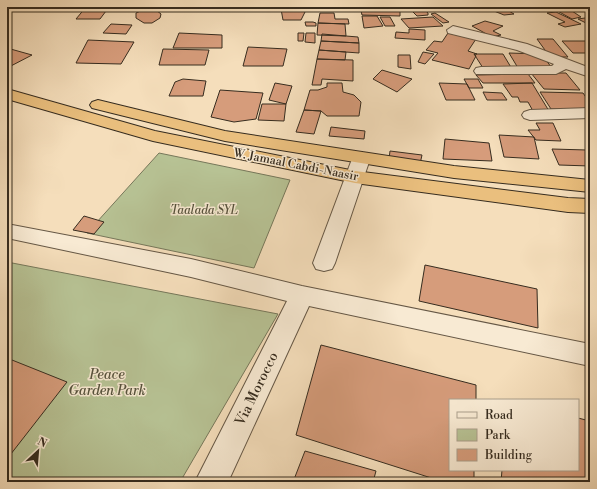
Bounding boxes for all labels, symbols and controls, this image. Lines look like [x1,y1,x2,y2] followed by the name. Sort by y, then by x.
[231,145,360,184] street label: W. Jamaal Cabdi-Naasir
[170,203,238,218] park label: Taalada SYL
[231,349,283,430] street label: Via Morocco
[68,366,146,400] park label: Peace Garden Park
[449,399,579,471] legend
[485,408,513,423] text: Road
[485,428,511,443] text: Park
[18,431,58,471] north arrow
[35,435,49,451] text: N
[484,448,533,463] text: Building

